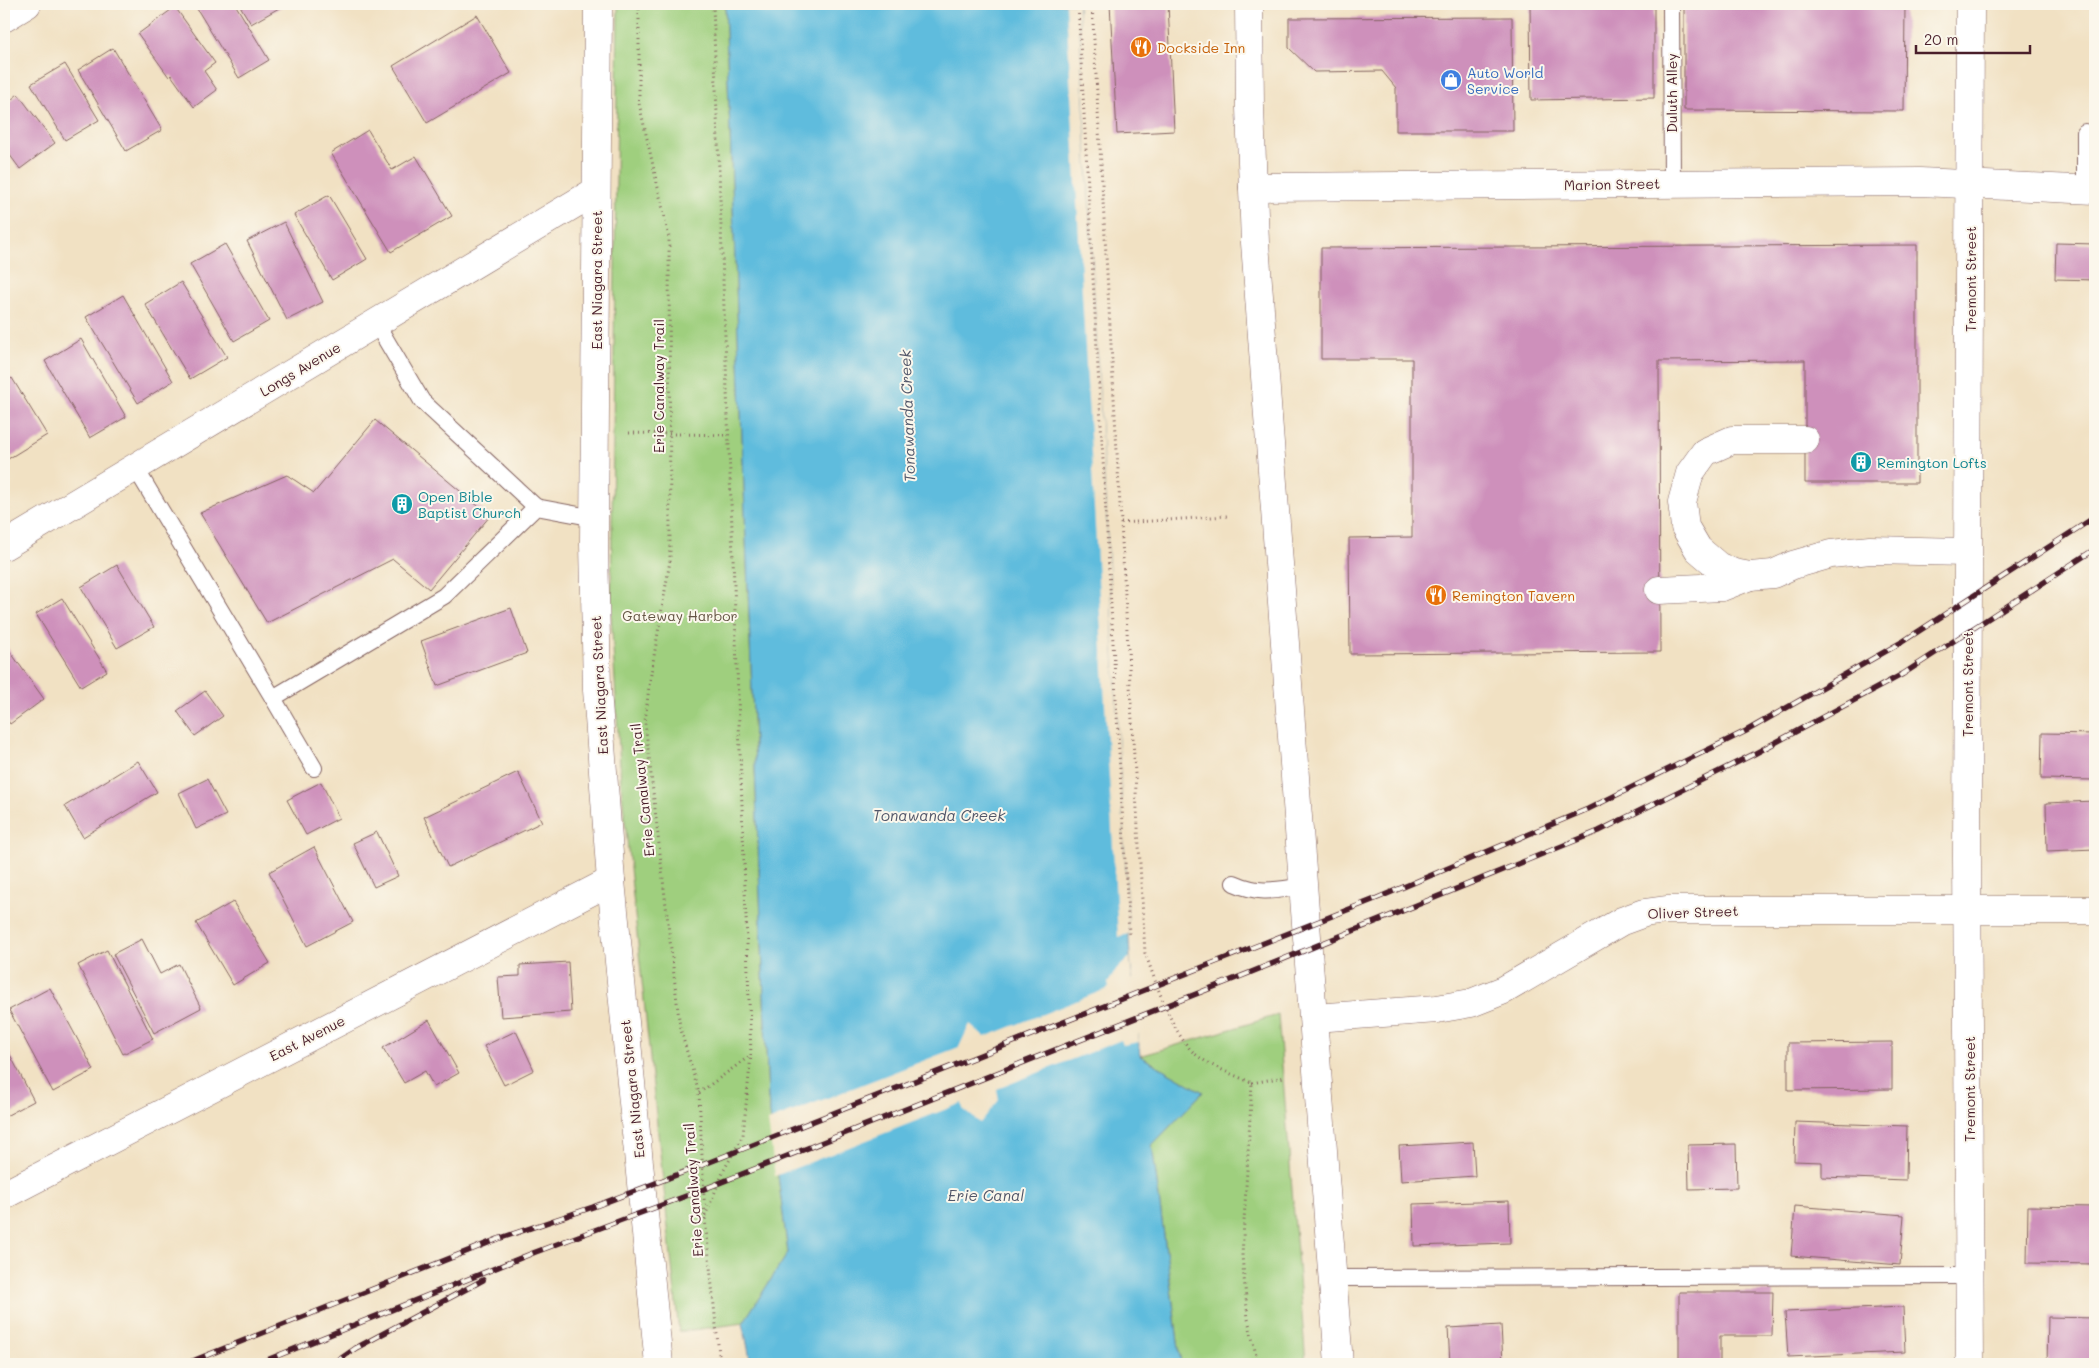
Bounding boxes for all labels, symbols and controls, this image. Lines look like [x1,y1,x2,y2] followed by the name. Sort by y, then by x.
[1916,22,2030,54] scale bar
[1924,29,1958,49] text: 20 m
[1129,35,1153,59] restaurant icon: Dockside Inn
[1157,38,1245,57] place label: Dockside Inn
[1662,53,1681,133] street label: Duluth Alley
[1467,63,1543,98] place label: Auto World Service
[1439,68,1463,92] shop icon: Auto World Service
[1564,174,1660,194] street label: Marion Street
[587,210,606,350] street label: East Niagara Street
[1961,226,1980,332] street label: Tremont Street
[649,319,668,453] street label: Erie Canalway Trail
[256,337,344,401] street label: Longs Avenue
[895,348,919,483] water label: Tonawanda Creek
[1849,450,1873,474] building icon: Remington Lofts
[1877,453,1987,472] place label: Remington Lofts
[418,487,521,522] place label: Open Bible Baptist Church
[390,492,414,516] building icon: Open Bible Baptist Church
[1424,583,1448,607] restaurant icon: Remington Tavern
[1452,586,1575,605] place label: Remington Tavern
[622,606,738,625] park label: Gateway Harbor
[586,615,612,755] street label: East Niagara Street
[1958,631,1977,737] street label: Tremont Street
[626,722,658,858] street label: Erie Canalway Trail
[873,805,1006,825] water label: Tonawanda Creek
[1647,901,1739,923] street label: Oliver Street
[266,1011,348,1065] street label: East Avenue
[615,1019,649,1159] street label: East Niagara Street
[1960,1036,1979,1142] street label: Tremont Street
[679,1123,707,1257] street label: Erie Canalway Trail
[948,1185,1024,1205] water label: Erie Canal

